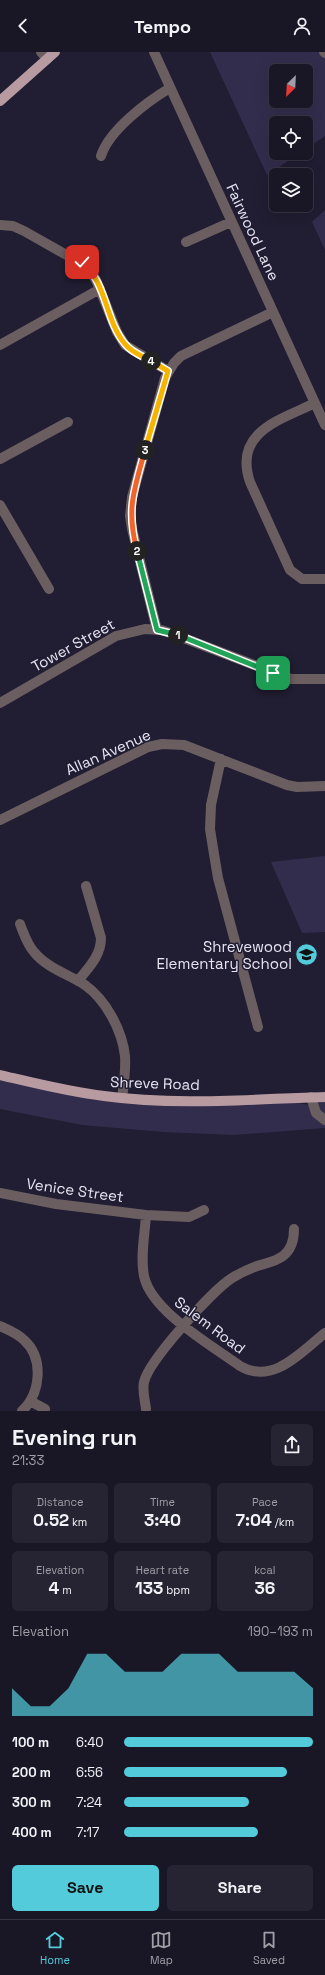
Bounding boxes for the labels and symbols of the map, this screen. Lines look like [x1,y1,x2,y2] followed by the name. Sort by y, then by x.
[269,64,313,108] north arrow
[222,181,284,284] street label: Fairwood Lane
[65,245,99,279] pin
[141,351,161,371] pin: 4
[135,440,155,460] pin: 3
[127,541,147,561] pin: 2
[28,614,118,676] street label: Tower Street
[168,625,188,645] pin: 1
[256,656,290,690] pin
[62,725,154,779] street label: Allan Avenue
[156,937,292,973] place label: Shrevewood Elementary School
[294,942,320,968] school or university icon: Shrevewood Elementary School
[110,1072,200,1094] street label: Shreve Road
[25,1174,125,1206] street label: Venice Street
[171,1292,249,1358] street label: Salem Road

